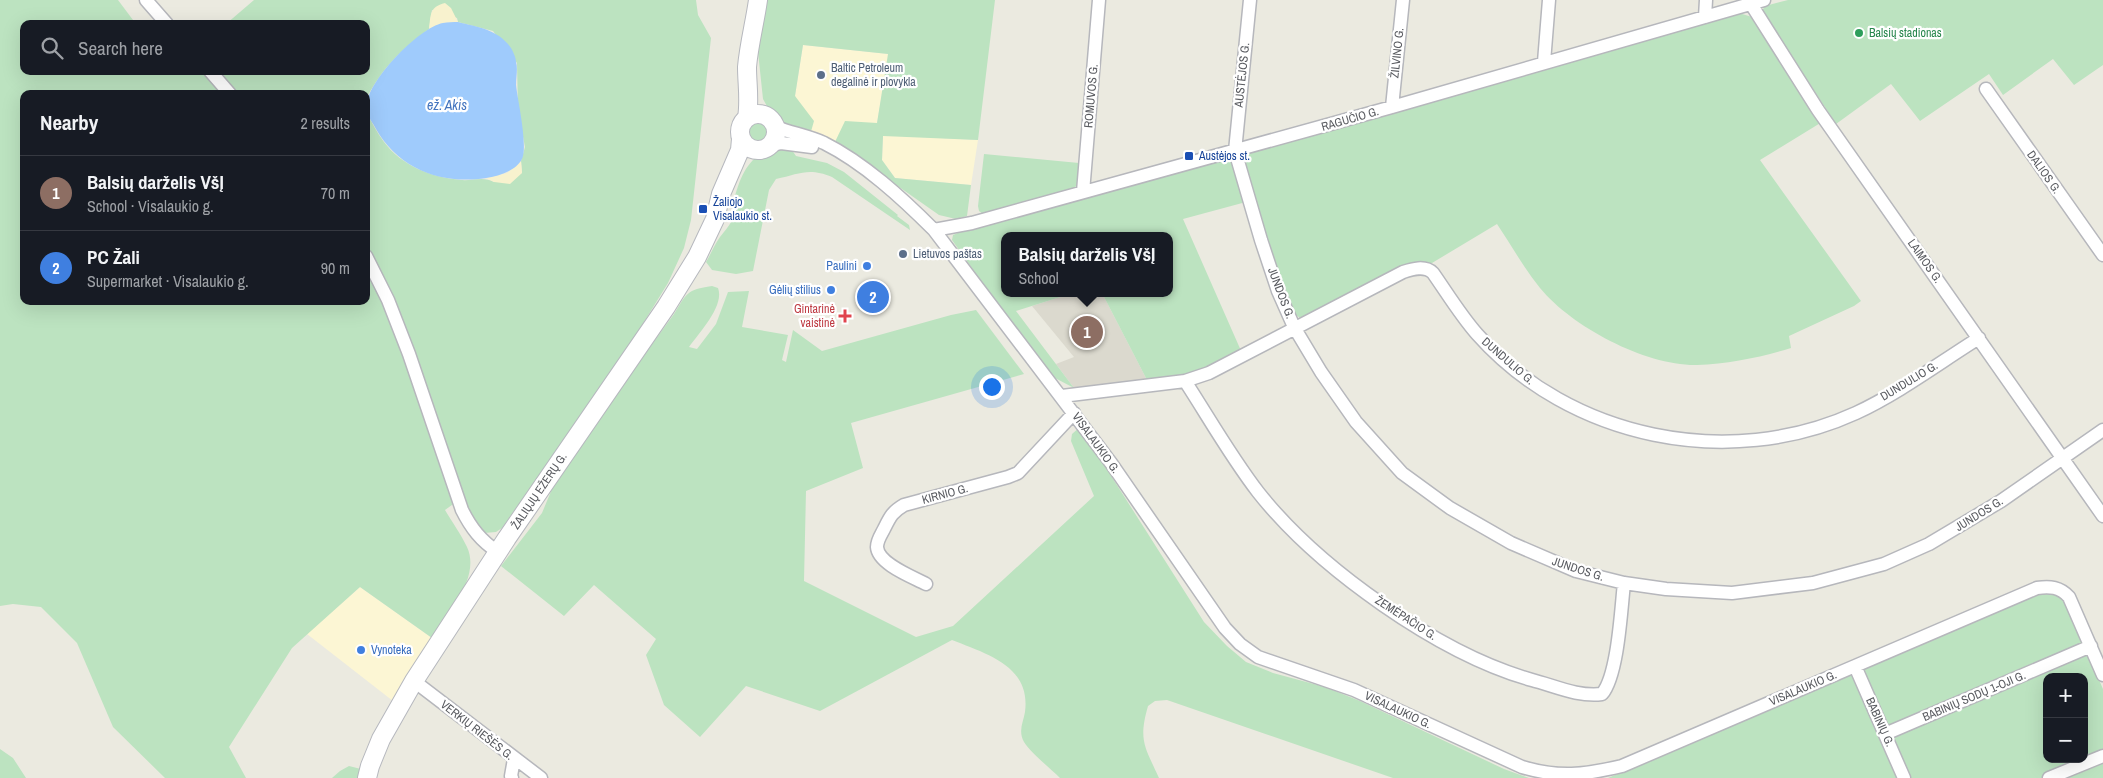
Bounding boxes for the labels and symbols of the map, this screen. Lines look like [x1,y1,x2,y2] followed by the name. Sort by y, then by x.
[1869,25,1942,41] place label: Balsių stadionas
[1386,27,1408,79] street label: ŽILVINO G.
[1853,27,1865,39] marker: Balsių stadionas
[1231,42,1253,109] street label: AUSTĖJOS G.
[831,60,916,90] place label: Baltic Petroleum degalinė ir plovykla
[1080,63,1102,129] street label: ROMUVOS G.
[815,69,827,81] marker: Baltic Petroleum degalinė ir plovykla
[427,96,467,114] water label: ež. Akis
[1319,103,1381,135] street label: RAGUČIO G.
[2023,147,2065,197] street label: DALIOS G.
[1198,148,1250,164] place label: Austėjos st.
[1183,150,1195,162] marker: Austėjos st.
[713,194,772,224] place label: Žaliojo Visalaukio st.
[697,203,709,215] marker: Žaliojo Visalaukio st.
[1904,236,1946,286] street label: LAIMOS G.
[913,246,982,262] place label: Lietuvos paštas
[897,248,909,260] marker: Lietuvos paštas
[826,258,857,274] place label: Paulini
[861,260,873,272] marker: Paulini
[1264,265,1298,321] street label: JUNDOS G.
[857,278,889,316] pin: 2
[769,282,821,298] place label: Gėlių stilius
[825,284,837,296] marker: Gėlių stilius
[794,301,835,331] place label: Gintarinė vaistinė
[839,310,851,322] marker: Gintarinė vaistinė
[1071,313,1103,351] pin: 1
[1478,334,1538,388] street label: DUNDULIO G.
[1877,358,1941,404] street label: DUNDULIO G.
[979,374,1005,400] your location
[1068,409,1124,477] street label: VISALAUKIO G.
[507,450,571,532] street label: ŽALIŲJŲ EŽERŲ G.
[920,480,970,508] street label: KIRNIO G.
[1952,493,2006,535] street label: JUNDOS G.
[1550,553,1606,585] street label: JUNDOS G.
[1372,592,1440,644] street label: ŽEMĖPAČIO G.
[371,642,412,658] place label: Vynoteka
[355,644,367,656] marker: Vynoteka
[1767,667,1839,709] street label: VISALAUKIO G.
[1920,667,2028,725] street label: BABINIŲ SODŲ 1-OJI G.
[1362,688,1434,732] street label: VISALAUKIO G.
[1862,695,1898,749] street label: BABINIŲ G.
[437,696,517,764] street label: VERKIŲ RIEŠĖS G.

